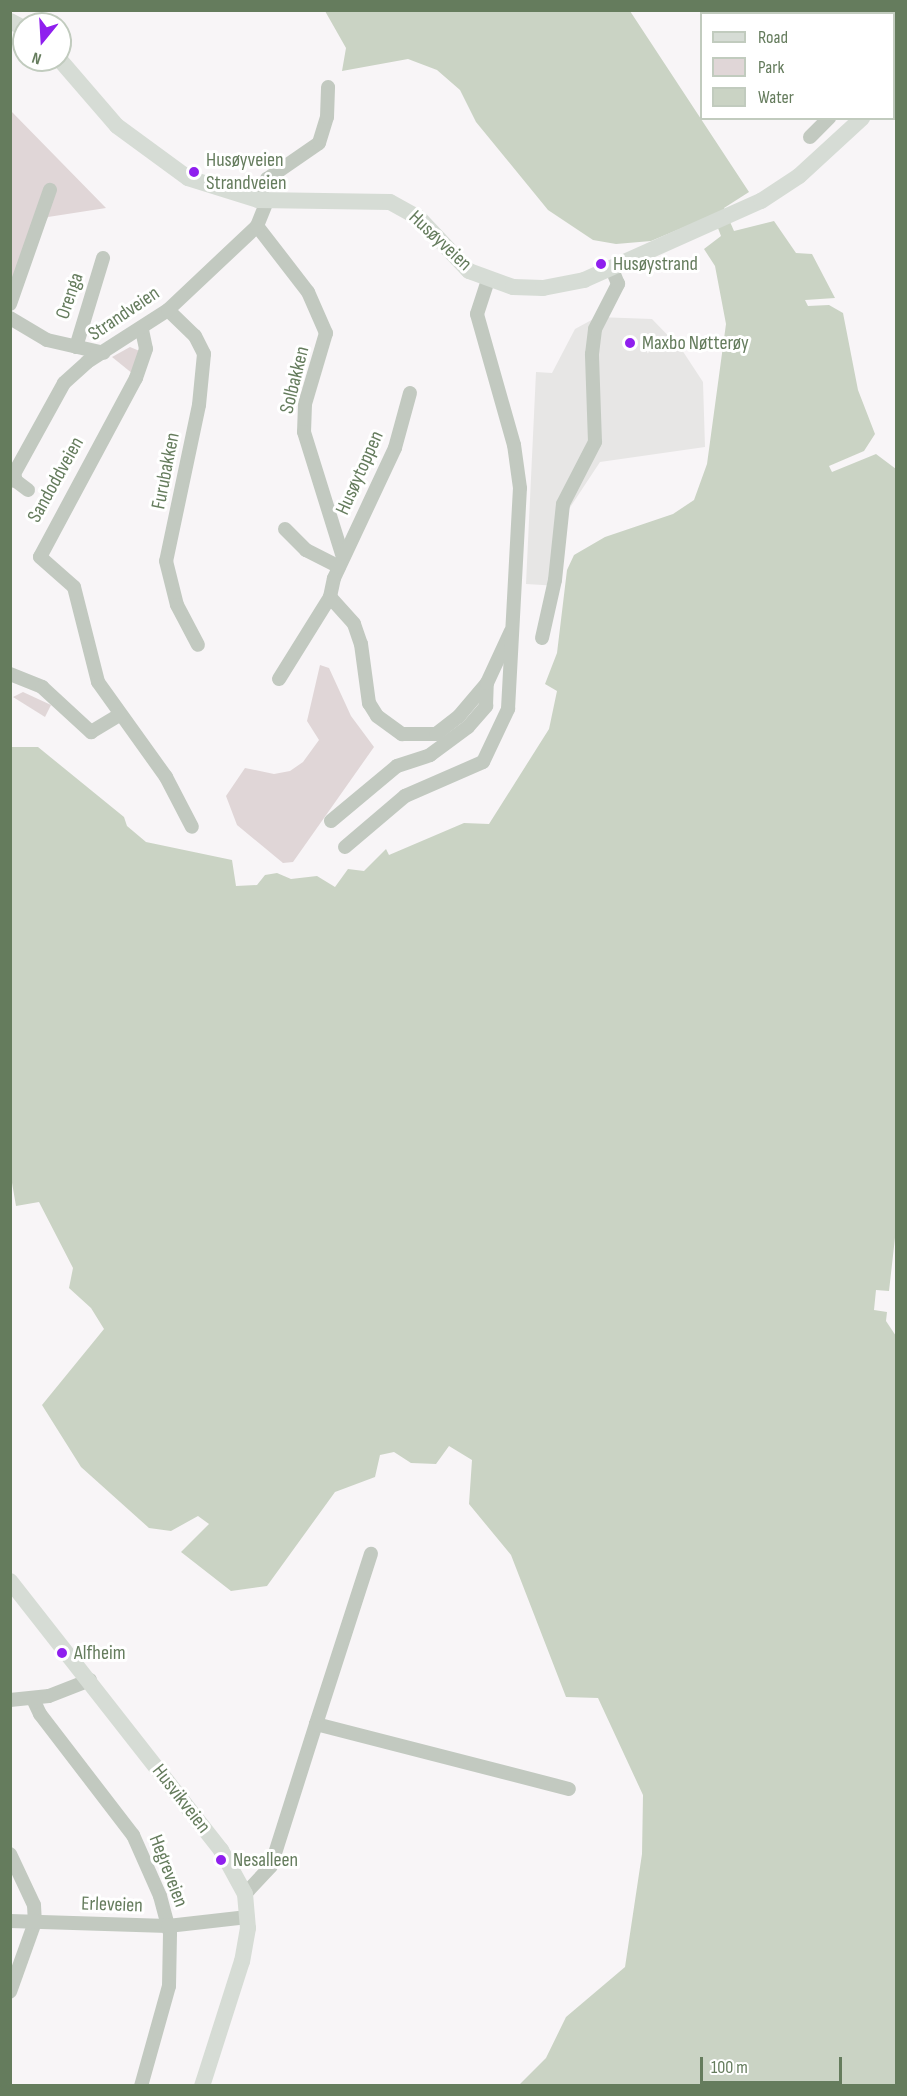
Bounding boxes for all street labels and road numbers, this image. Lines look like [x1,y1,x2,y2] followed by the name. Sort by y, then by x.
[403,206,477,276] street label: Husøyveien
[51,270,89,322] street label: Orenga
[84,282,164,346] street label: Strandveien
[275,344,315,416] street label: Solbakken
[331,427,389,519] street label: Husøytoppen
[147,431,185,511] street label: Furubakken
[23,433,89,527] street label: Sandoddveien
[147,1760,215,1838] street label: Husvikveien
[143,1831,193,1911] street label: Hegreveien
[81,1892,143,1918] street label: Erleveien

